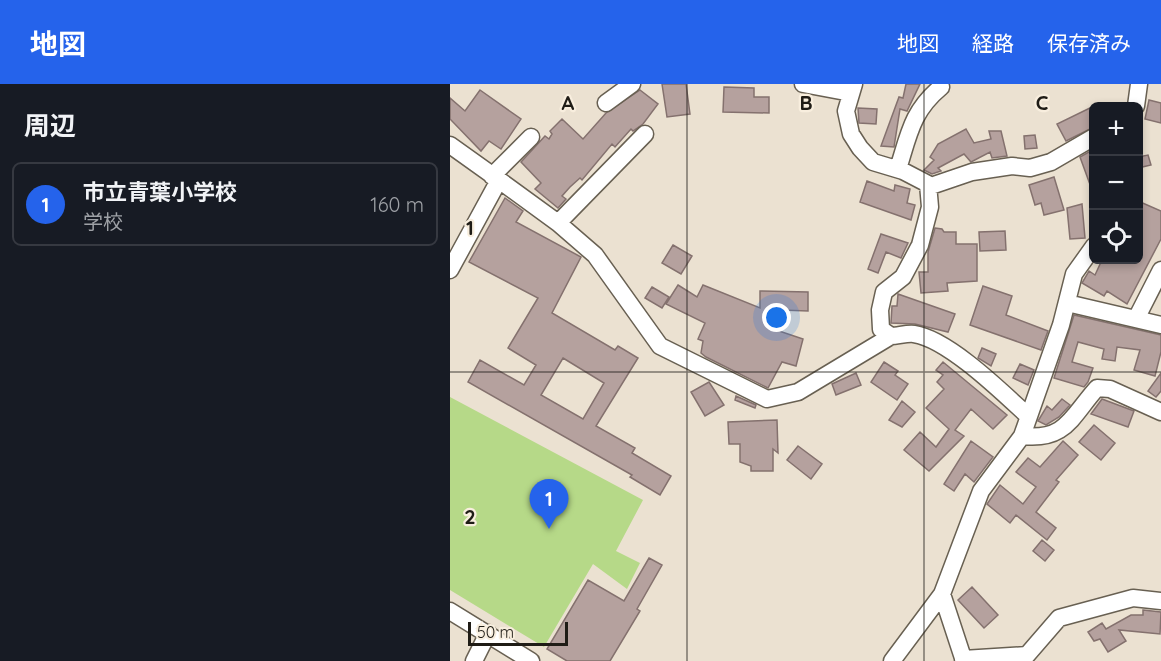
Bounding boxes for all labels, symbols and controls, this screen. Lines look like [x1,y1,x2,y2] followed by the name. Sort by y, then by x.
[30,26,86,61] text: 地図
[897,30,939,56] text: 地図
[972,30,1014,56] text: 経路
[1047,30,1131,56] text: 保存済み
[562,90,575,115] text: A
[799,90,813,115] text: B
[1036,90,1049,115] text: C
[1089,102,1143,264] map controls
[1089,102,1143,156] button: +
[24,109,76,142] text: 周辺
[1089,156,1143,210] button: −
[83,178,237,206] text: 市立青葉小学校
[42,192,49,217] text: 1
[370,192,424,217] text: 160 m
[83,209,123,234] text: 学校
[1089,210,1143,264] button: locate
[466,215,474,240] text: 1
[762,303,791,332] your location
[530,480,568,529] pin: 1
[464,504,476,529] text: 2
[468,619,568,646] scale bar
[477,622,514,642] text: 50 m

